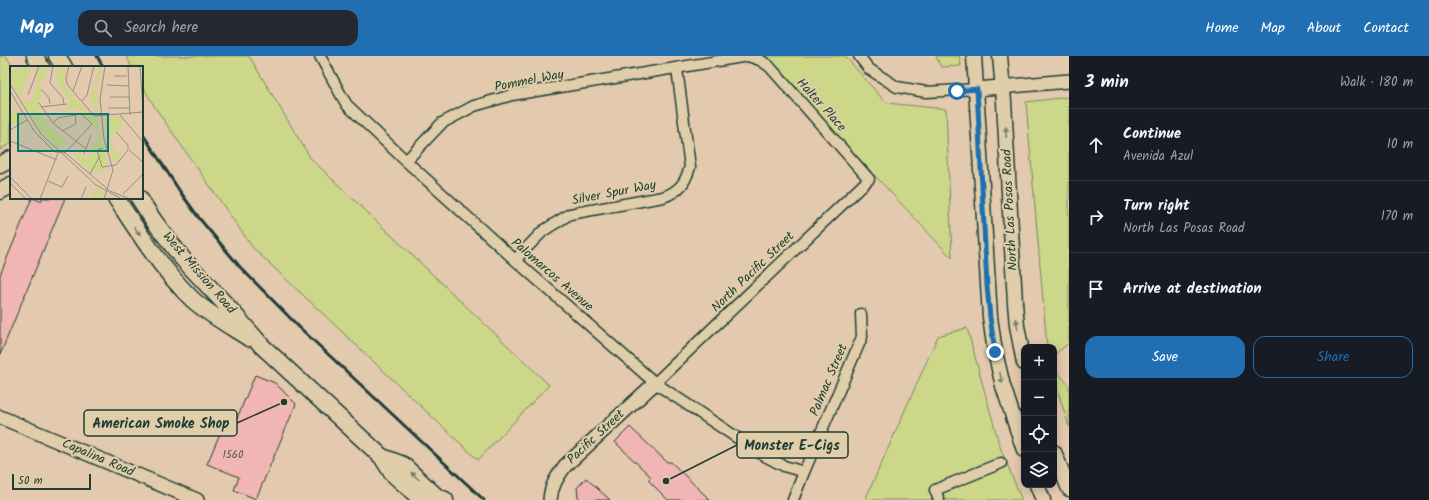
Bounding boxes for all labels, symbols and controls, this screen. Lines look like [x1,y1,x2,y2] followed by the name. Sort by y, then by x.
[78,10,358,46] search box
[20,13,54,43] text: Map
[124,16,198,40] text: Search here
[92,17,114,39] icon: search
[1205,17,1239,39] text: Home
[1261,17,1285,39] text: Map
[1307,17,1341,39] text: About
[1363,17,1409,39] text: Contact
[493,64,566,98] street label: Pommel Way
[10,66,143,199] inset map
[1085,69,1129,96] text: 3 min
[1340,72,1413,93] text: Walk · 180 m
[791,73,851,137] street label: Halter Place
[948,82,966,100] route start
[1123,122,1181,146] text: Continue
[1002,126,1009,138] one-way arrow
[1085,134,1107,156] icon: ahead
[1387,134,1413,155] text: 10 m
[1123,146,1193,167] text: Avenida Azul
[996,148,1024,271] street label: North Las Posas Road
[570,174,659,211] street label: Silver Spur Way
[1123,194,1190,218] text: Turn right
[1085,206,1107,228] icon: right
[1381,206,1413,227] text: 170 m
[1123,218,1245,239] text: North Las Posas Road
[133,225,141,236] one-way arrow
[706,226,800,317] street label: North Pacific Street
[157,227,241,319] street label: West Mission Road
[506,233,598,317] street label: Palomarcos Avenue
[1123,277,1262,301] text: Arrive at destination
[1085,278,1107,300] icon: arrive
[1014,318,1020,330] one-way arrow
[1085,336,1245,378] button: Save
[1253,336,1413,378] button: Share
[804,340,854,419] street label: Palmac Street
[986,343,1004,361] route end
[1021,344,1057,488] map controls
[1021,344,1057,380] button: +
[998,373,1004,385] one-way arrow
[1021,380,1057,416] button: −
[562,404,631,470] street label: Pacific Street
[84,410,237,436] callout: American Smoke Shop
[92,413,230,435] text: American Smoke Shop
[1021,416,1057,452] button: locate
[737,432,848,458] callout: Monster E-Cigs
[59,433,138,483] street label: Capalina Road
[744,435,840,457] text: Monster E-Cigs
[223,446,244,464] house number: 1560
[1021,452,1057,488] button: layers
[12,472,91,491] scale bar
[18,472,43,490] text: 50 m
[410,472,420,481] one-way arrow

